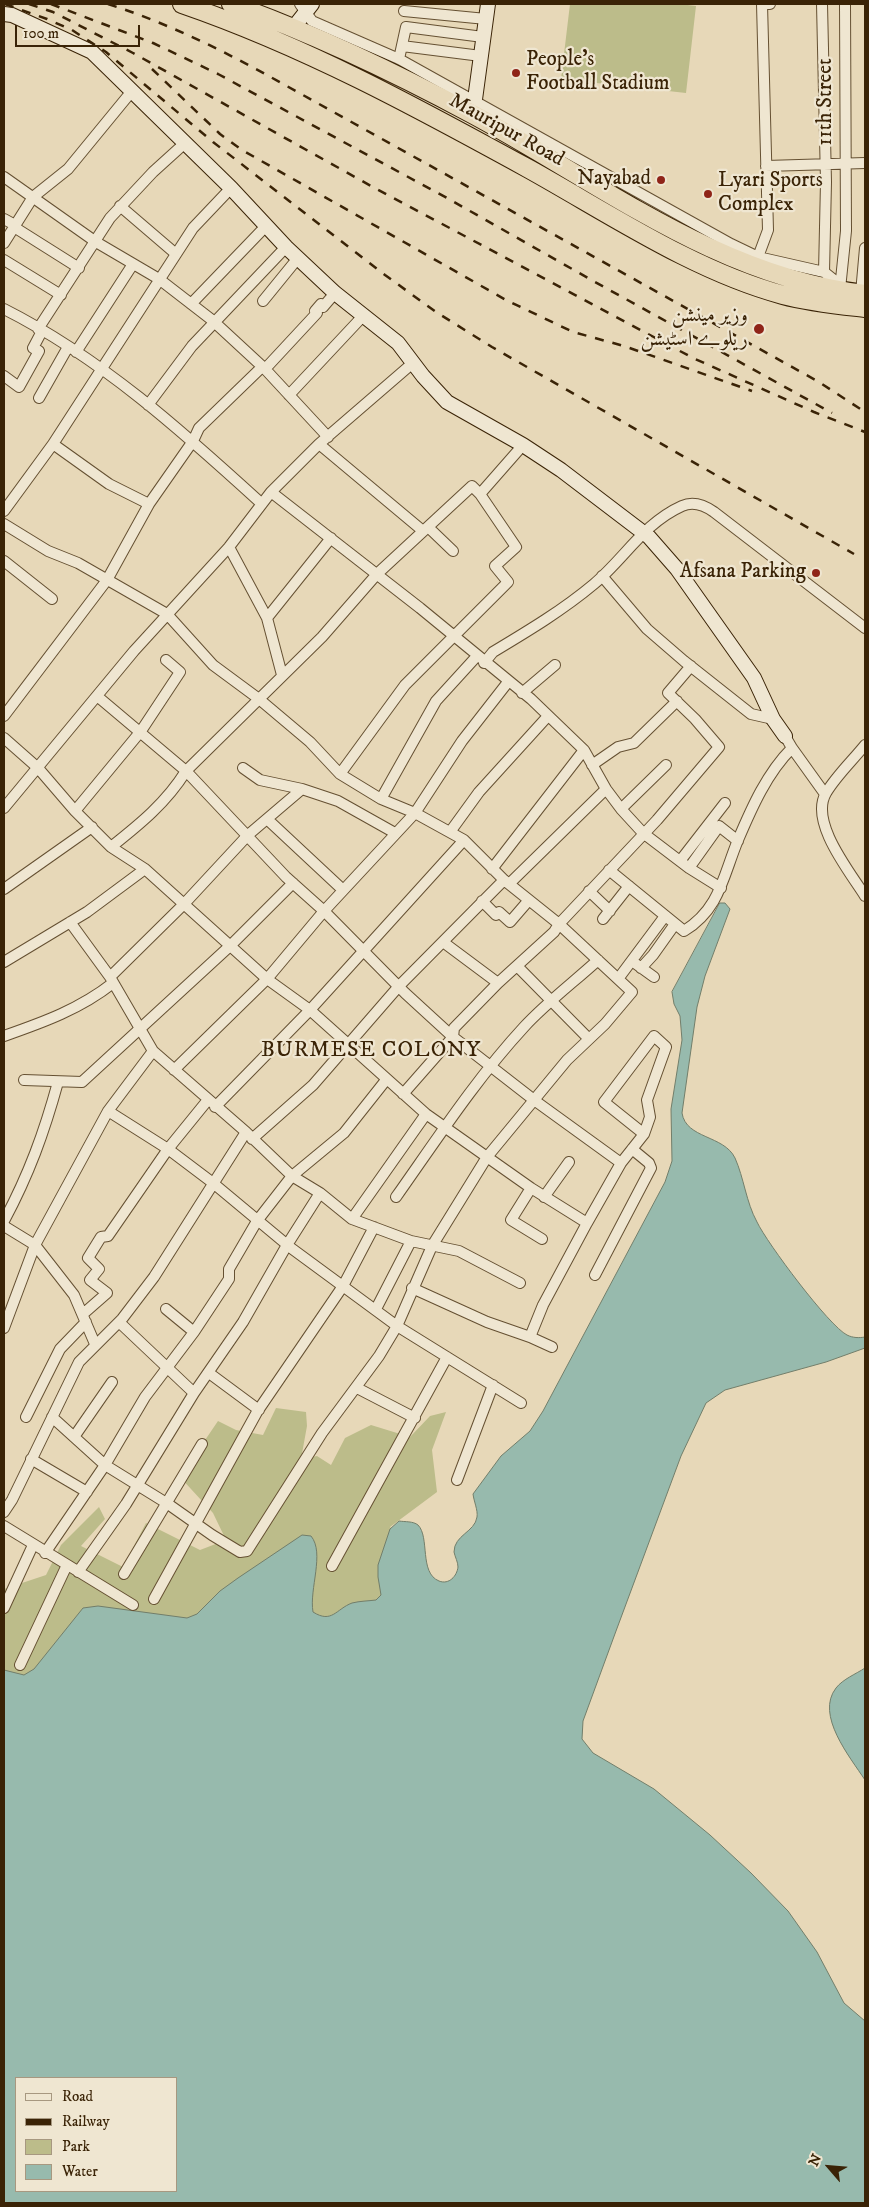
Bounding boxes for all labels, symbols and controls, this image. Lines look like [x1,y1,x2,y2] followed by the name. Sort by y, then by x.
[18,15,142,47] scale bar
[23,24,59,43] text: 100 m
[526,48,670,98] place label: People's Football Stadium
[814,58,840,146] street label: 11th Street
[510,67,522,79] marker: People's Football Stadium
[444,89,568,173] street label: Mauripur Road
[577,167,651,193] place label: Nayabad
[718,169,823,219] place label: Lyari Sports Complex
[655,174,667,186] marker: Nayabad
[702,188,714,200] marker: Lyari Sports Complex
[641,304,748,354] place label: وزیر مینشن ریلوے اسٹیشن
[752,322,766,336] marker: وزیر مینشن ریلوے اسٹیشن
[680,560,806,586] place label: Afsana Parking
[810,567,822,579] marker: Afsana Parking
[259,1038,483,1064] district label: BURMESE COLONY
[15,2077,178,2192] legend
[62,2087,93,2106] text: Road
[62,2112,110,2131] text: Railway
[62,2137,90,2156] text: Park
[804,2142,854,2192] north arrow
[805,2151,826,2169] text: N
[62,2162,98,2181] text: Water

